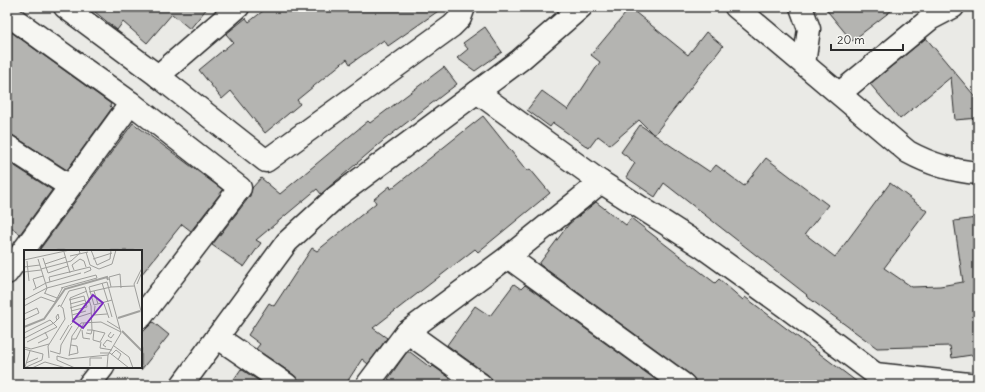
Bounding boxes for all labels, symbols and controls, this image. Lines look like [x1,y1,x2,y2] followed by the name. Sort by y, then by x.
[831,26,903,52] scale bar
[837,32,865,47] text: 20 m
[24,250,142,368] inset map

